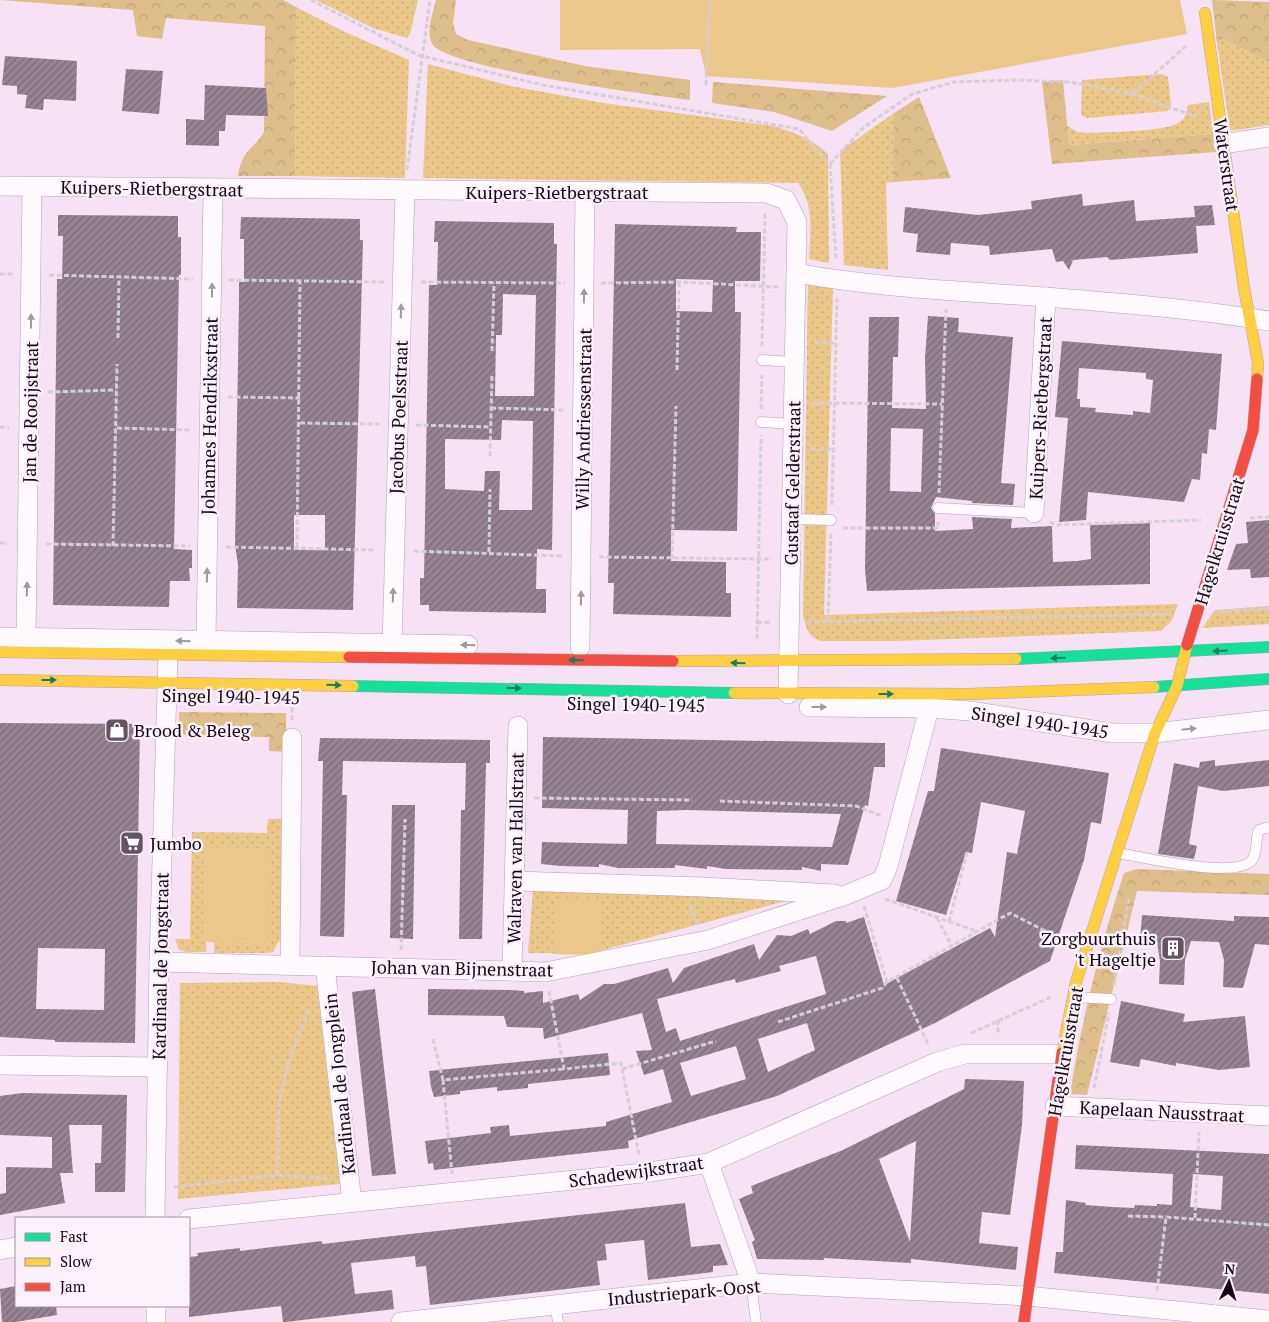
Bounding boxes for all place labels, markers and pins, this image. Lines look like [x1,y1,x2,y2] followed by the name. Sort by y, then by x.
[104,717,130,743] shop icon: Brood & Beleg
[134,718,251,742] place label: Brood & Beleg
[119,830,145,856] supermarket icon: Jumbo
[150,831,202,855] place label: Jumbo
[1041,926,1156,971] place label: Zorgbuurthuis 't Hageltje
[1160,935,1186,961] building icon: Zorgbuurthuis 't Hageltje

